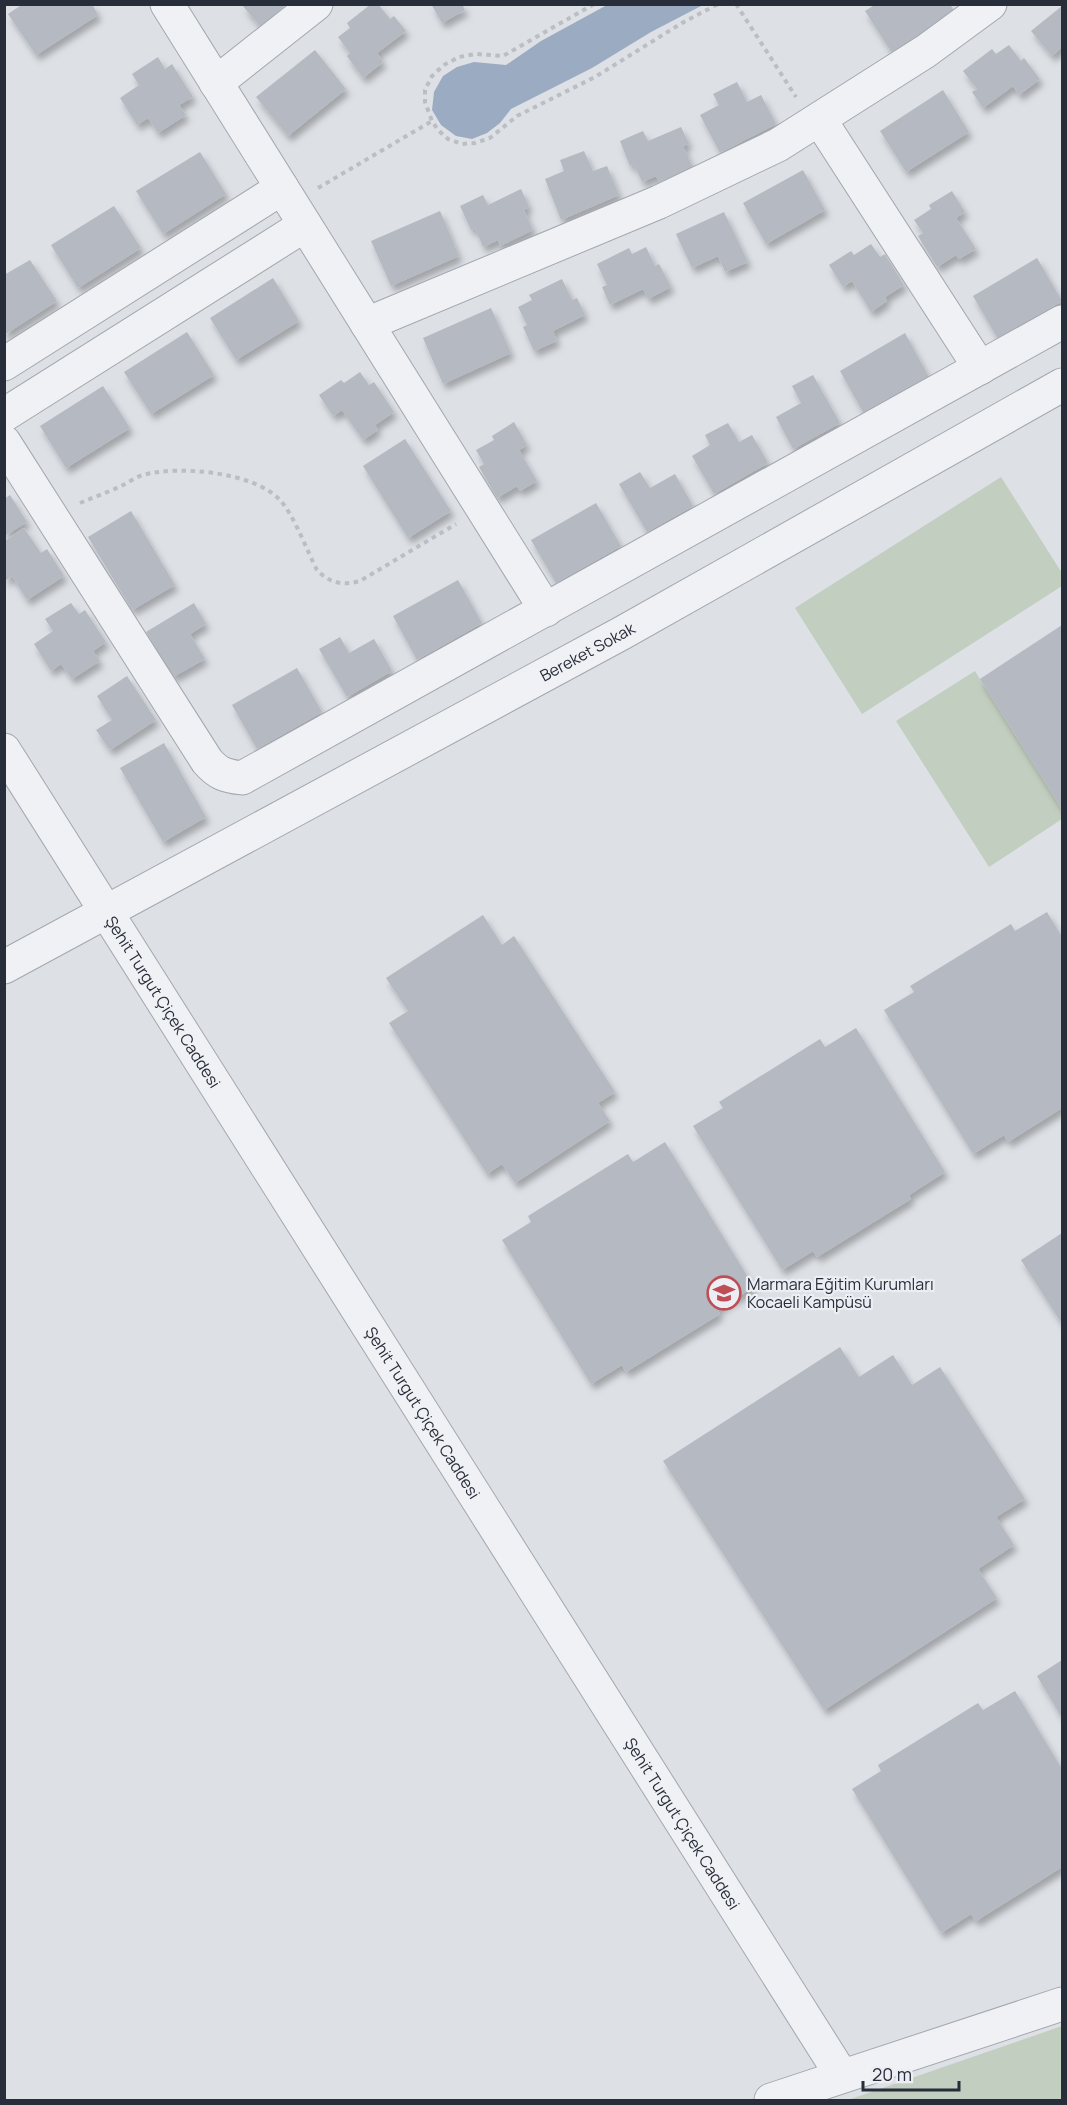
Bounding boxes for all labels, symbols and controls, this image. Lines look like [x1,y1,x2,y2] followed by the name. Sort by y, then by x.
[536,616,640,686] street label: Bereket Sokak
[101,912,226,1092] street label: Şehit Turgut Çiçek Caddesi
[747,1273,934,1313] place label: Marmara Eğitim Kurumları Kocaeli Kampüsü
[706,1275,742,1311] school or university icon: Marmara Eğitim Kurumları Kocaeli Kampüsü
[360,1322,485,1503] street label: Şehit Turgut Çiçek Caddesi
[620,1733,745,1914] street label: Şehit Turgut Çiçek Caddesi
[863,2054,959,2092] scale bar
[872,2062,912,2086] text: 20 m

